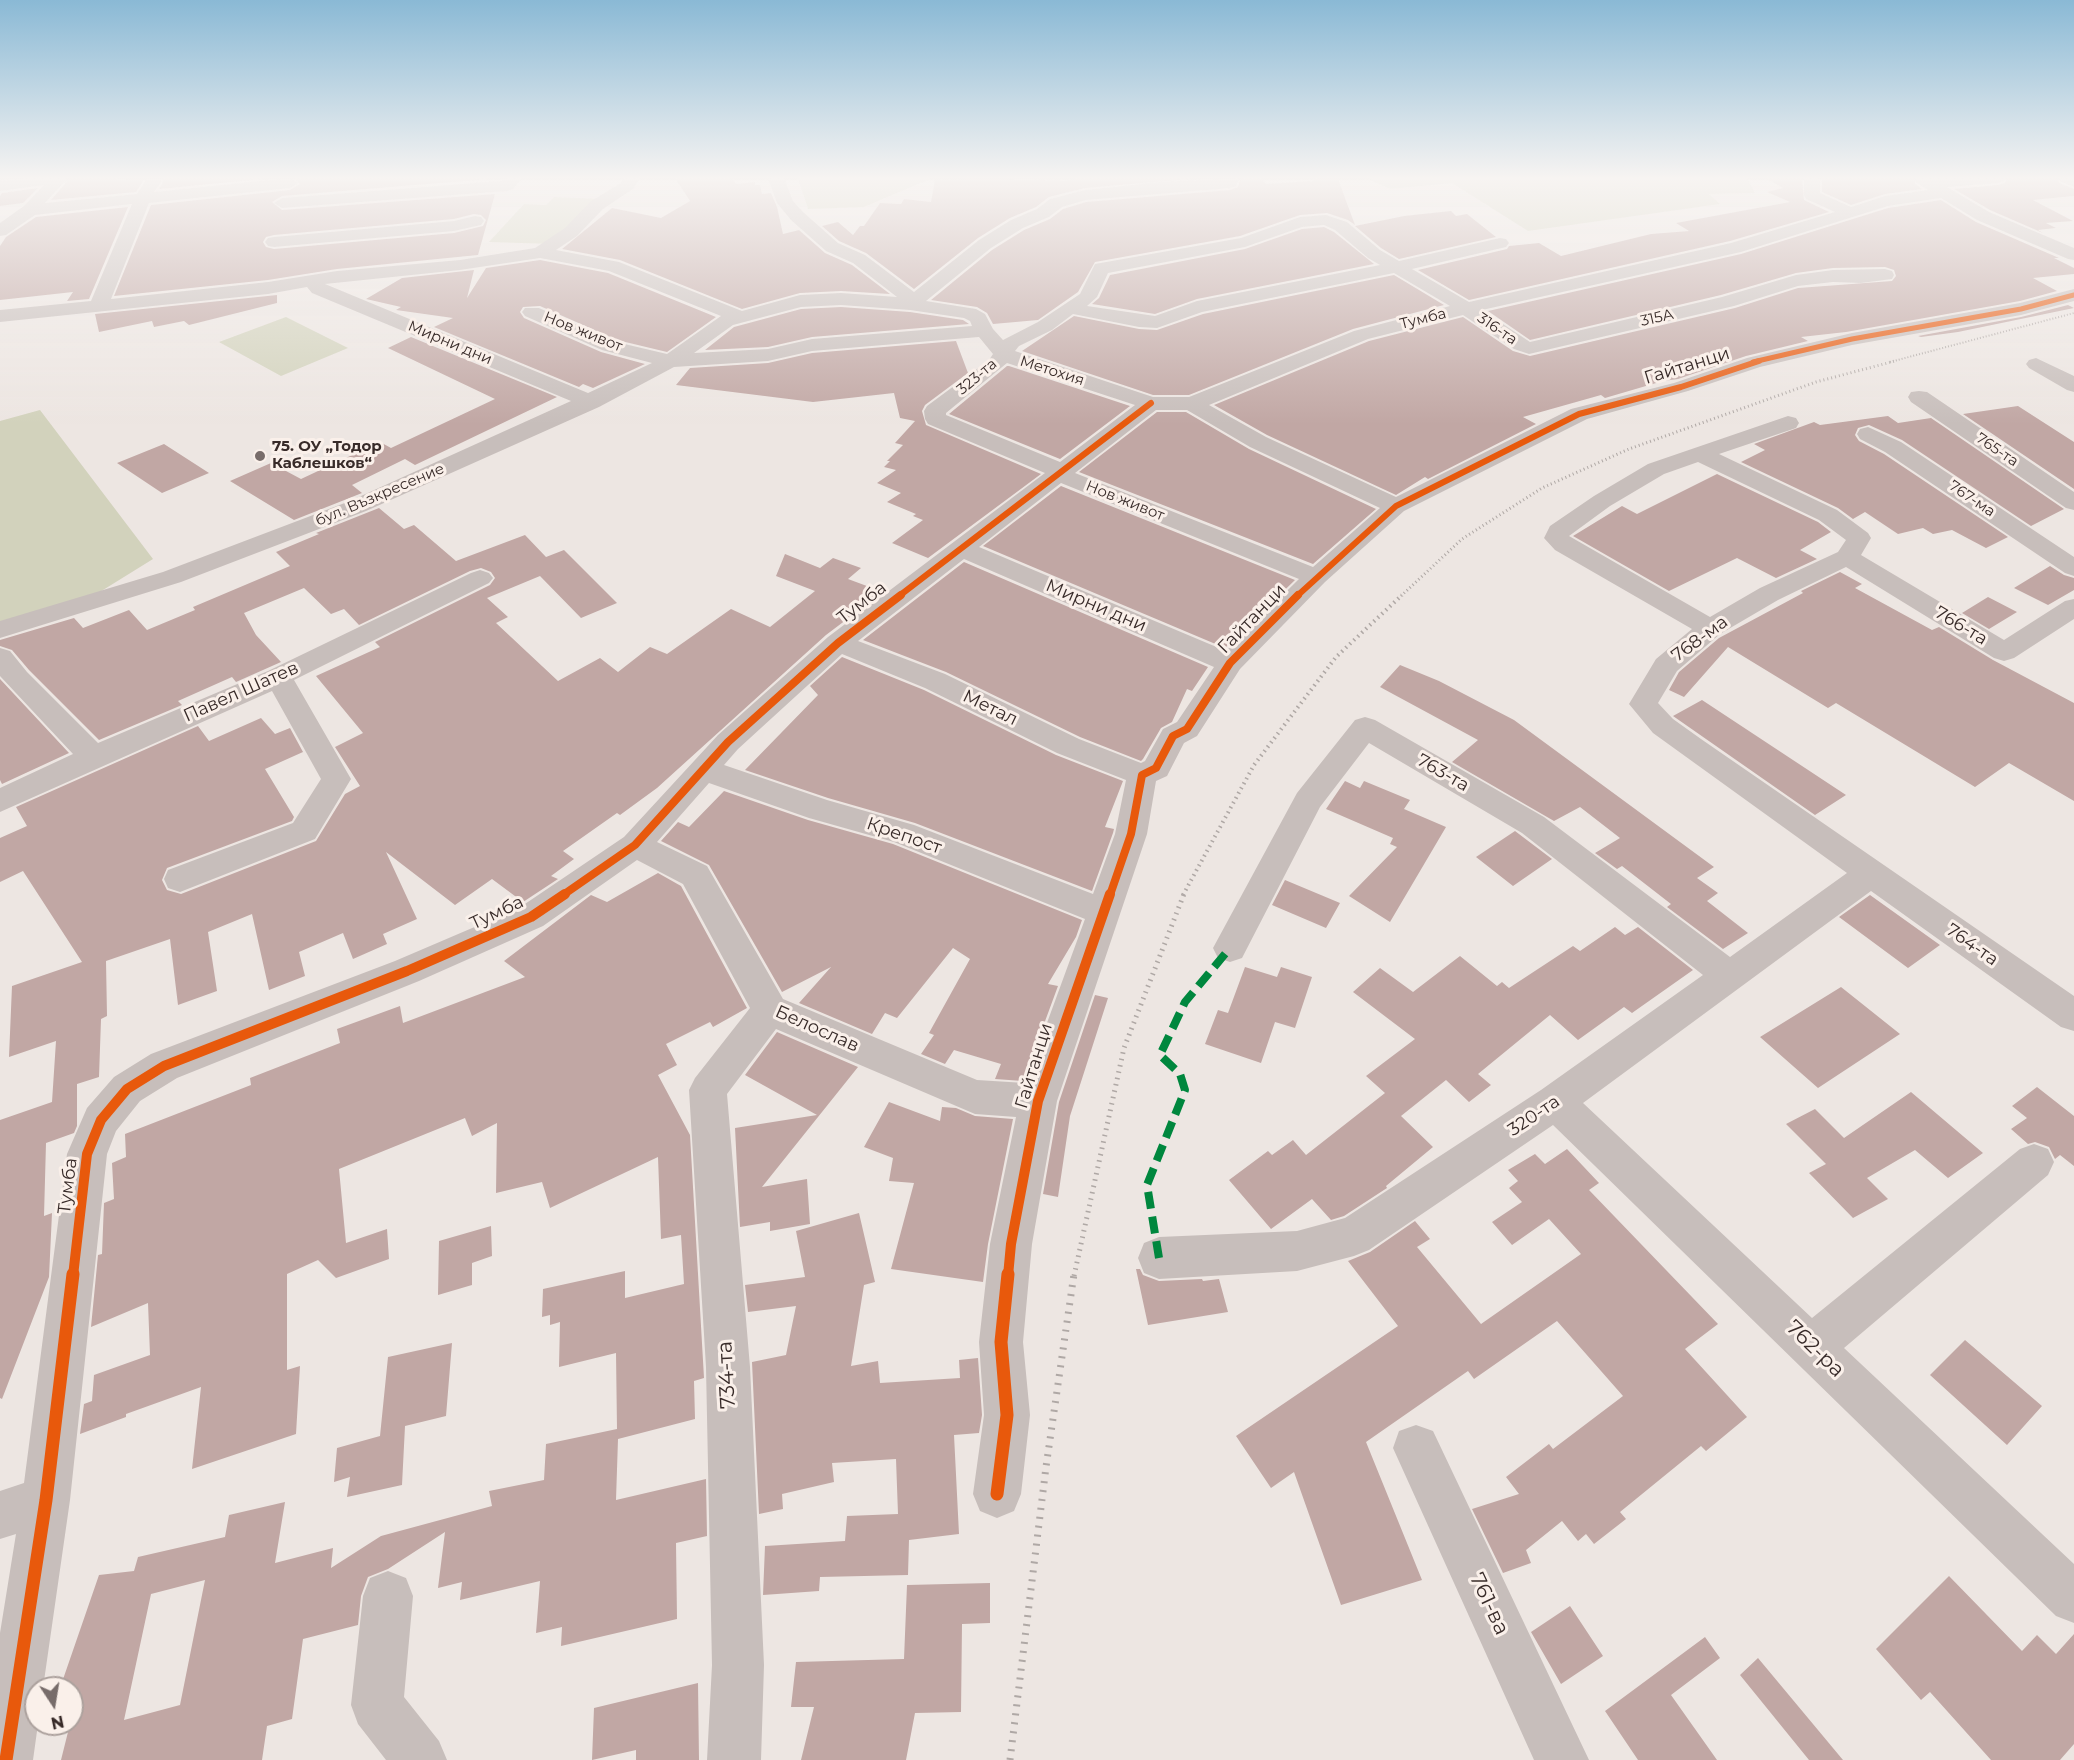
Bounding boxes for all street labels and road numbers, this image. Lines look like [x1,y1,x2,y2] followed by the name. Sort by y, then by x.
[1398,305,1448,333] street label: Тумба
[1639,305,1675,331] street label: 315А
[541,308,625,356] street label: Нов живот
[1474,309,1520,349] street label: 316-та
[405,317,495,369] street label: Мирни дни
[1642,343,1732,389] street label: Гайтанци
[1018,352,1086,390] street label: Метохия
[953,355,1001,399] street label: 323-та
[1972,429,2022,471] street label: 765-та
[313,460,447,530] street label: бул. Възкресение
[1083,477,1167,525] street label: Нов живот
[1945,477,1999,521] street label: 767-ма
[1042,575,1150,637] street label: Мирни дни
[833,577,891,629] street label: Тумба
[1213,580,1291,658] street label: Гайтанци
[1931,602,1991,650] street label: 766-та
[1668,611,1732,667] street label: 768-ма
[180,657,302,727] street label: Павел Шатев
[959,685,1021,731] street label: Метал
[1413,749,1473,797] street label: 763-та
[864,813,944,859] street label: Крепост
[467,891,527,935] street label: Тумба
[1942,919,2002,971] street label: 764-та
[772,1001,862,1057] street label: Белослав
[1011,1021,1057,1111] street label: Гайтанци
[1504,1091,1564,1141] street label: 320-та
[54,1157,82,1215] street label: Тумба
[1781,1315,1849,1383] street label: 762-ра
[713,1340,741,1410] street label: 734-та
[1464,1569,1514,1639] street label: 761-ва

